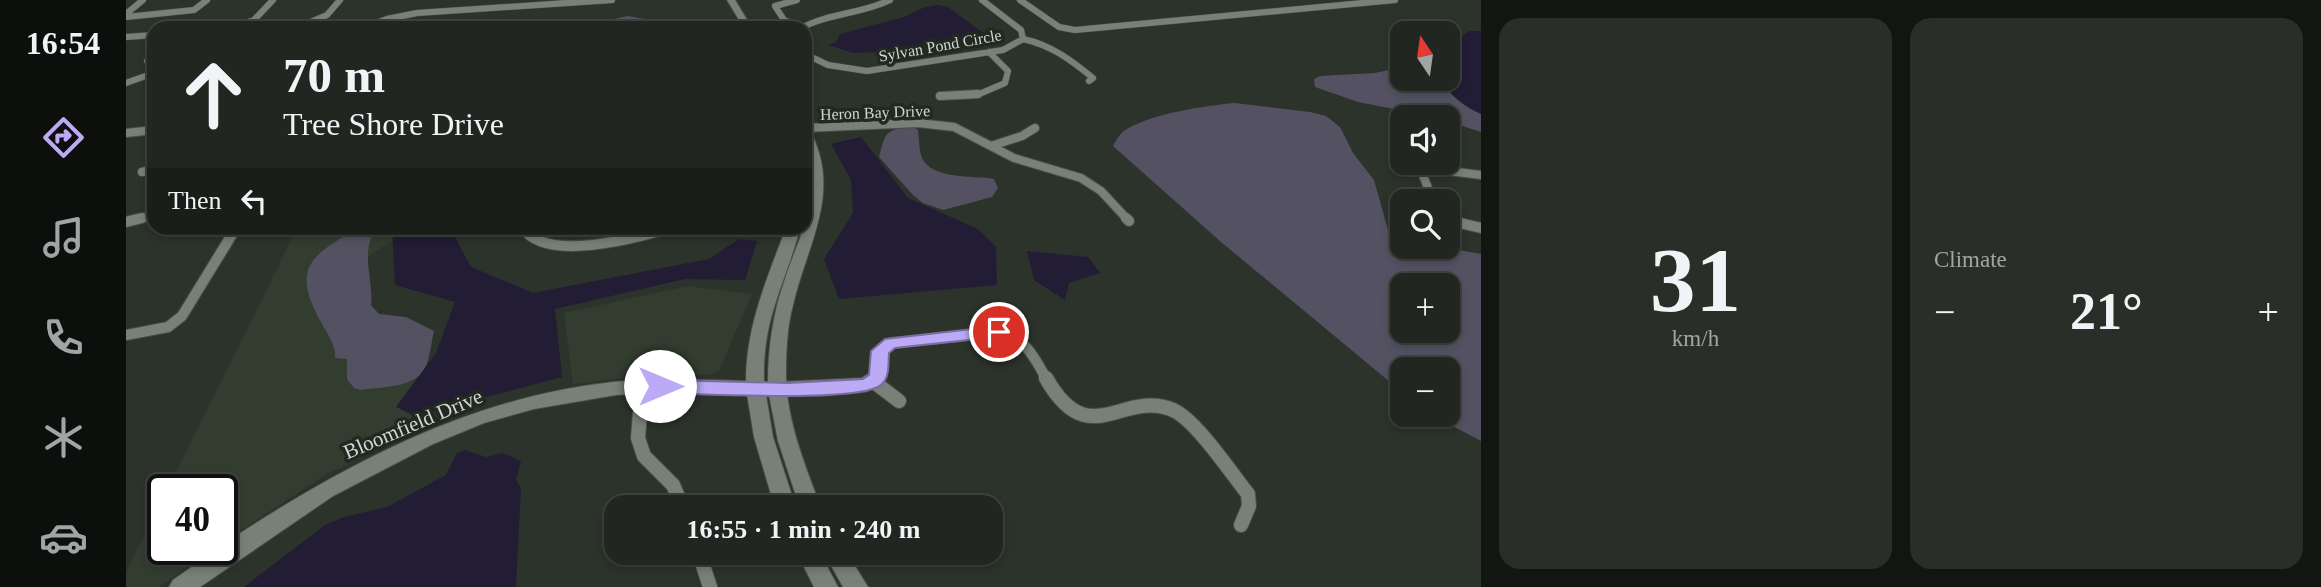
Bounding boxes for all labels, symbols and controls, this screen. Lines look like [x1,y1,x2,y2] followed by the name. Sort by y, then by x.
[1390,21,1460,91] north arrow
[1390,21,1460,427] map controls
[26,25,100,61] text: 16:54
[877,26,1003,66] street label: Sylvan Pond Circle
[283,48,385,103] text: 70 m
[168,49,259,140] icon: ahead
[820,102,930,124] street label: Heron Bay Drive
[1390,105,1460,175] button: sound
[283,106,504,142] text: Tree Shore Drive
[39,113,88,162] icon: directions
[235,182,273,220] icon: left
[168,186,221,215] text: Then
[1390,189,1460,259] button: search
[39,213,88,262] icon: music
[1650,230,1741,331] text: 31
[1934,247,2007,272] text: Climate
[1390,273,1460,343] button: +
[2070,283,2143,340] text: 21°
[1934,291,1955,333] text: −
[2258,291,2279,333] text: +
[969,302,1029,362] pin
[39,313,88,362] icon: phone
[980,313,1018,351] icon: arrive
[1672,326,1719,351] text: km/h
[623,349,697,423] position arrow
[1390,357,1460,427] button: −
[340,384,486,464] street label: Bloomfield Drive
[39,413,88,462] icon: climate
[147,474,238,565] speed limit sign: 40
[39,513,88,562] icon: car
[687,515,921,544] text: 16:55 · 1 min · 240 m

